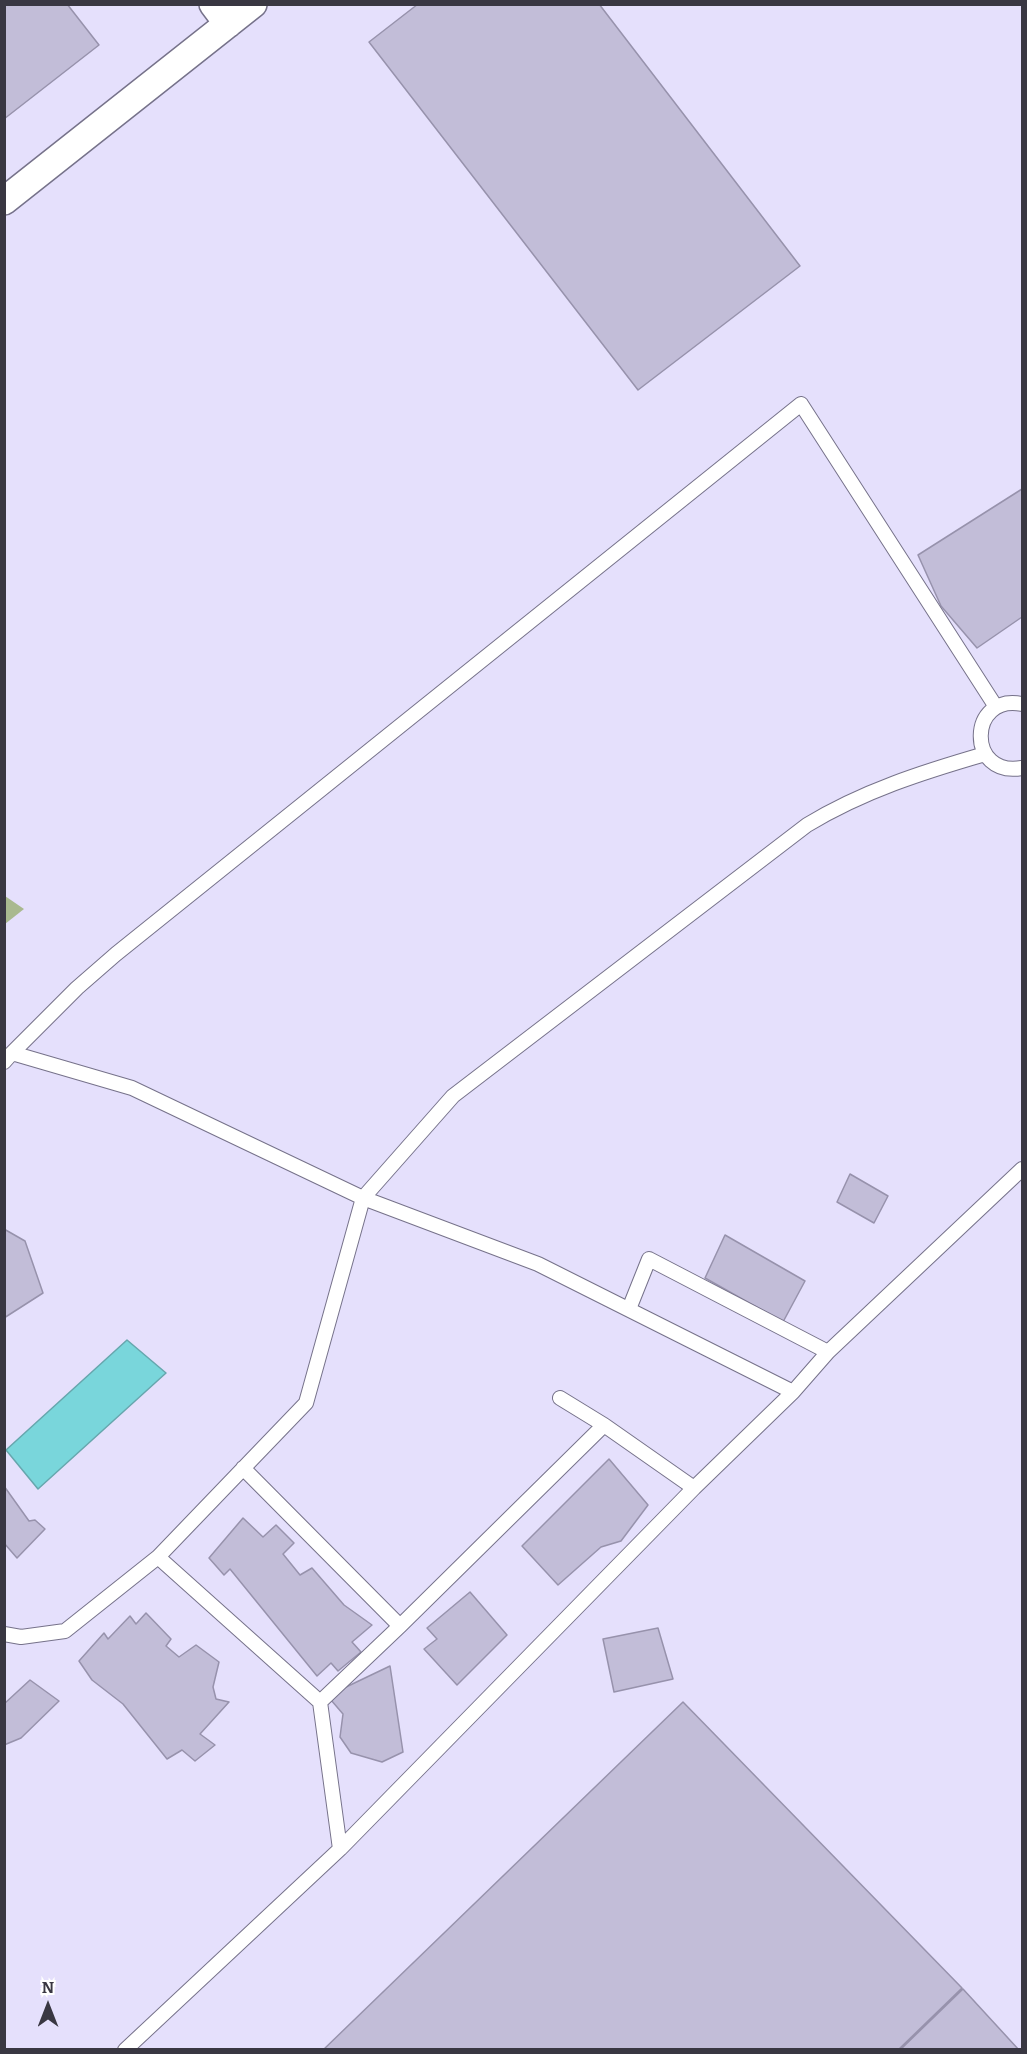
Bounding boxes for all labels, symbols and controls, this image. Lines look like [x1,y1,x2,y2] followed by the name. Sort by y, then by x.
[18,1976,78,2036] north arrow
[42,1978,54,1997] text: N

